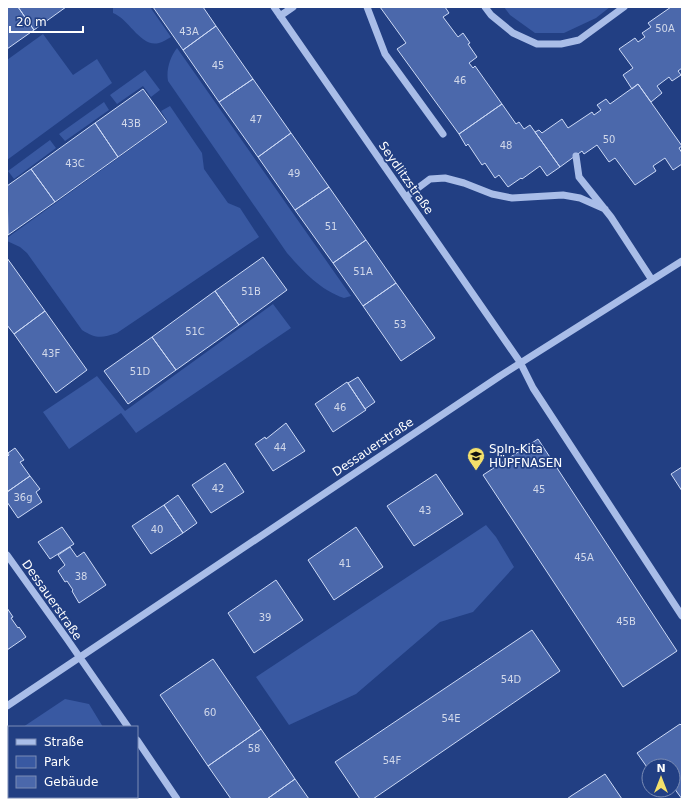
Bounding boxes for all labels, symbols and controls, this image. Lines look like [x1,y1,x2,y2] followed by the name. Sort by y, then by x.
[10,8,83,34] scale bar
[16,15,47,29] text: 20 m
[655,23,675,34] house number: 50A
[179,26,199,37] house number: 43A
[212,60,224,71] house number: 45
[454,75,466,86] house number: 46
[250,114,262,125] house number: 47
[121,118,141,129] house number: 43B
[603,134,615,145] house number: 50
[376,139,436,217] street label: Seydlitzstraße
[500,140,512,151] house number: 48
[65,158,85,169] house number: 43C
[288,168,300,179] house number: 49
[325,221,337,232] house number: 51
[353,266,373,277] house number: 51A
[241,286,261,297] house number: 51B
[394,319,406,330] house number: 53
[185,326,205,337] house number: 51C
[42,348,60,359] house number: 43F
[130,366,151,377] house number: 51D
[334,402,346,413] house number: 46
[330,415,416,479] street label: Dessauerstraße
[274,442,286,453] house number: 44
[489,442,562,470] place label: SpIn-Kita HÜPFNASEN
[466,446,486,471] school or university icon: SpIn-Kita HÜPFNASEN
[212,483,224,494] house number: 42
[533,484,545,495] house number: 45
[13,492,33,503] house number: 36g
[419,505,431,516] house number: 43
[151,524,163,535] house number: 40
[574,552,594,563] house number: 45A
[19,557,85,643] street label: Dessauerstraße
[339,558,351,569] house number: 41
[75,571,87,582] house number: 38
[259,612,271,623] house number: 39
[616,616,636,627] house number: 45B
[501,674,522,685] house number: 54D
[204,707,216,718] house number: 60
[441,713,461,724] house number: 54E
[8,726,138,798] legend
[44,735,84,749] text: Straße
[248,743,260,754] house number: 58
[44,755,70,769] text: Park
[383,755,401,766] house number: 54F
[641,758,681,798] north arrow
[656,762,666,775] text: N
[44,775,98,789] text: Gebäude

